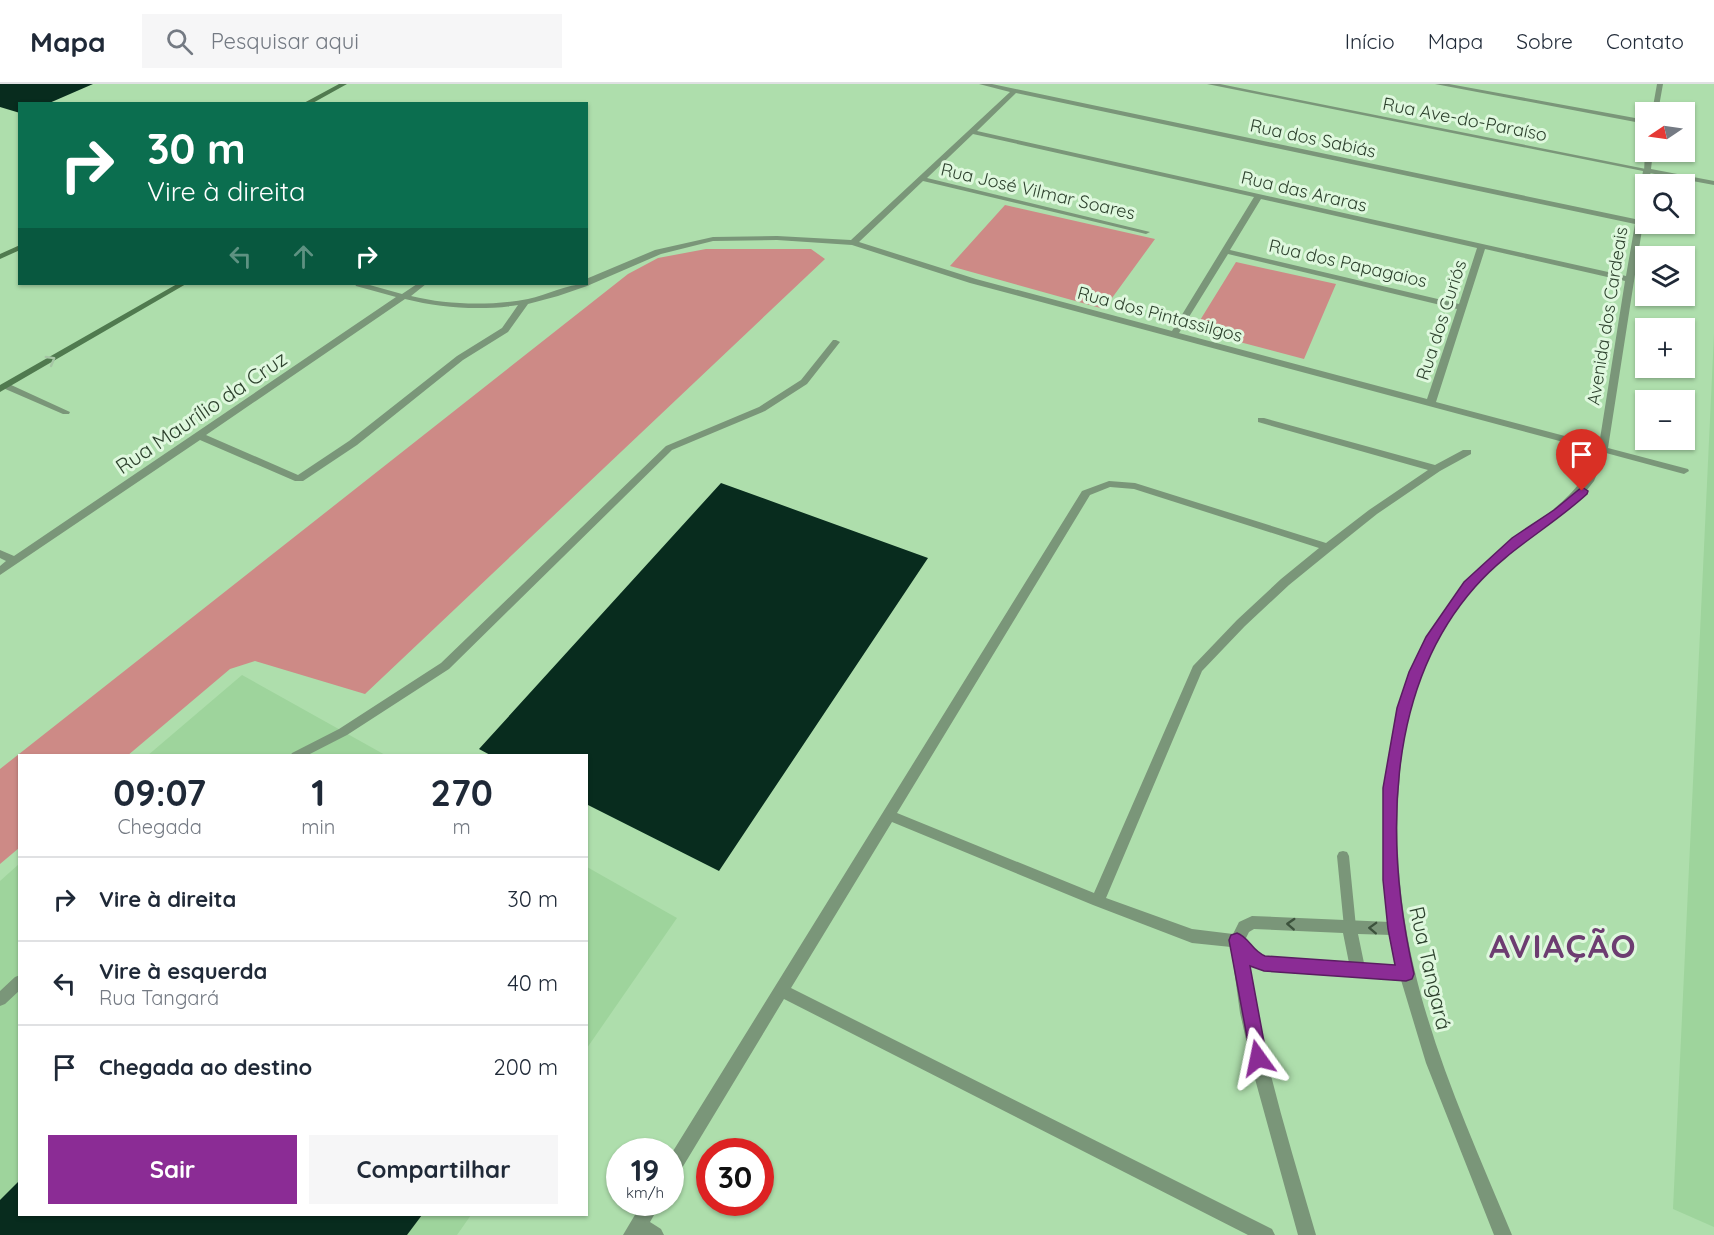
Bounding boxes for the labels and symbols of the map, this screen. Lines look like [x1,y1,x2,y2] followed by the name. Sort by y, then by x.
[1381,92,1549,146] street label: Rua Ave-do-Paraíso
[1635,102,1695,162] north arrow
[1248,113,1378,163] street label: Rua dos Sabiás
[939,157,1137,225] street label: Rua José Vilmar Soares
[1239,165,1369,217] street label: Rua das Araras
[1582,225,1632,407] street label: Avenida dos Cardeais
[1267,234,1429,292] street label: Rua dos Papagaios
[1411,257,1471,383] street label: Rua dos Curiós
[1075,281,1245,347] street label: Rua dos Pintassilgos
[110,345,292,479] street label: Rua Maurílio da Cruz
[45,355,55,367] one-way arrow
[1556,429,1607,491] pin
[1404,904,1458,1032] street label: Rua Tangará
[1287,917,1296,930] one-way arrow
[1368,922,1377,934] one-way arrow
[1489,925,1637,966] district label: AVIAÇÃO
[1226,1026,1290,1090] position arrow
[696,1138,774,1216] speed limit sign: 30

